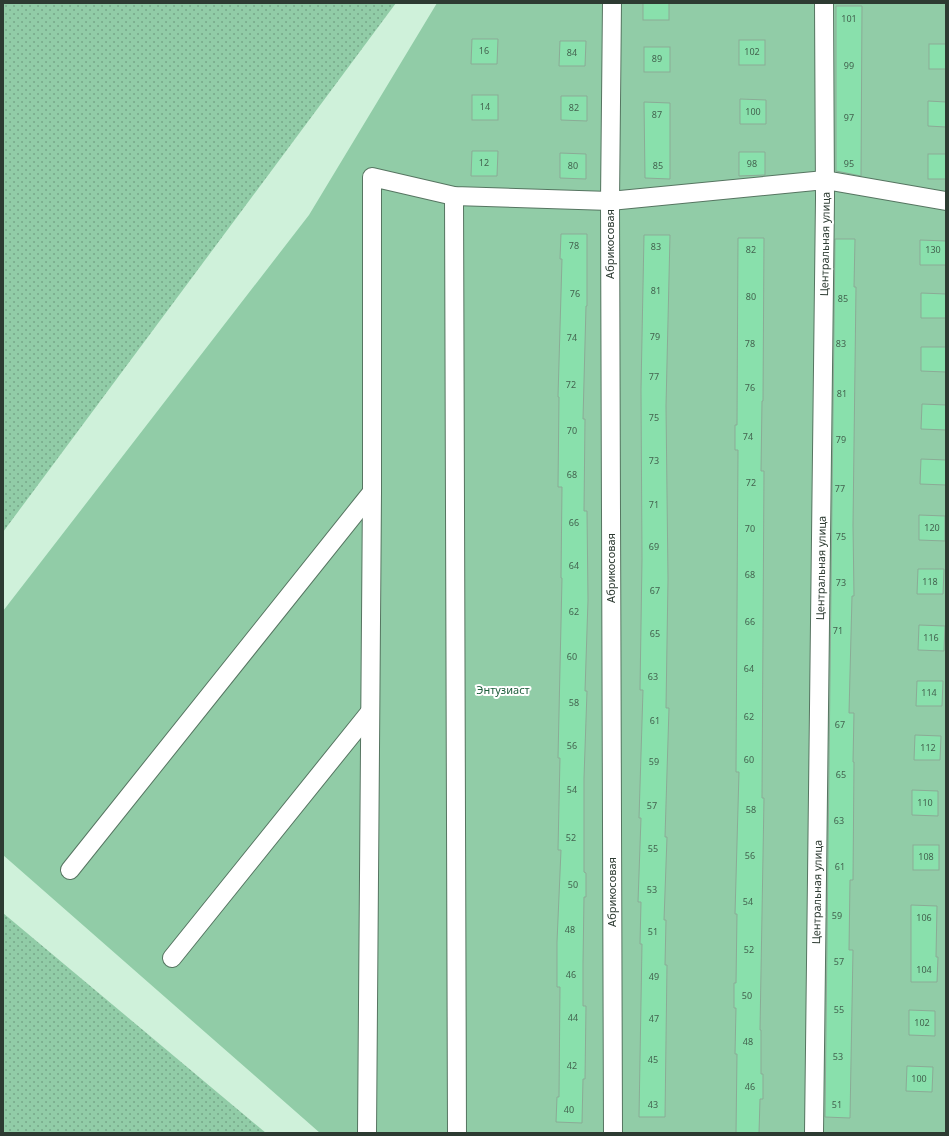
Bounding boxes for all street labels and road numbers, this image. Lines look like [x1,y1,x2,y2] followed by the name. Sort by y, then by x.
[816,192,833,296] street label: Центральная улица
[602,209,617,279] street label: Абрикосовая
[812,516,829,620] street label: Центральная улица
[603,533,618,603] street label: Абрикосовая
[808,840,825,944] street label: Центральная улица
[604,857,619,927] street label: Абрикосовая

